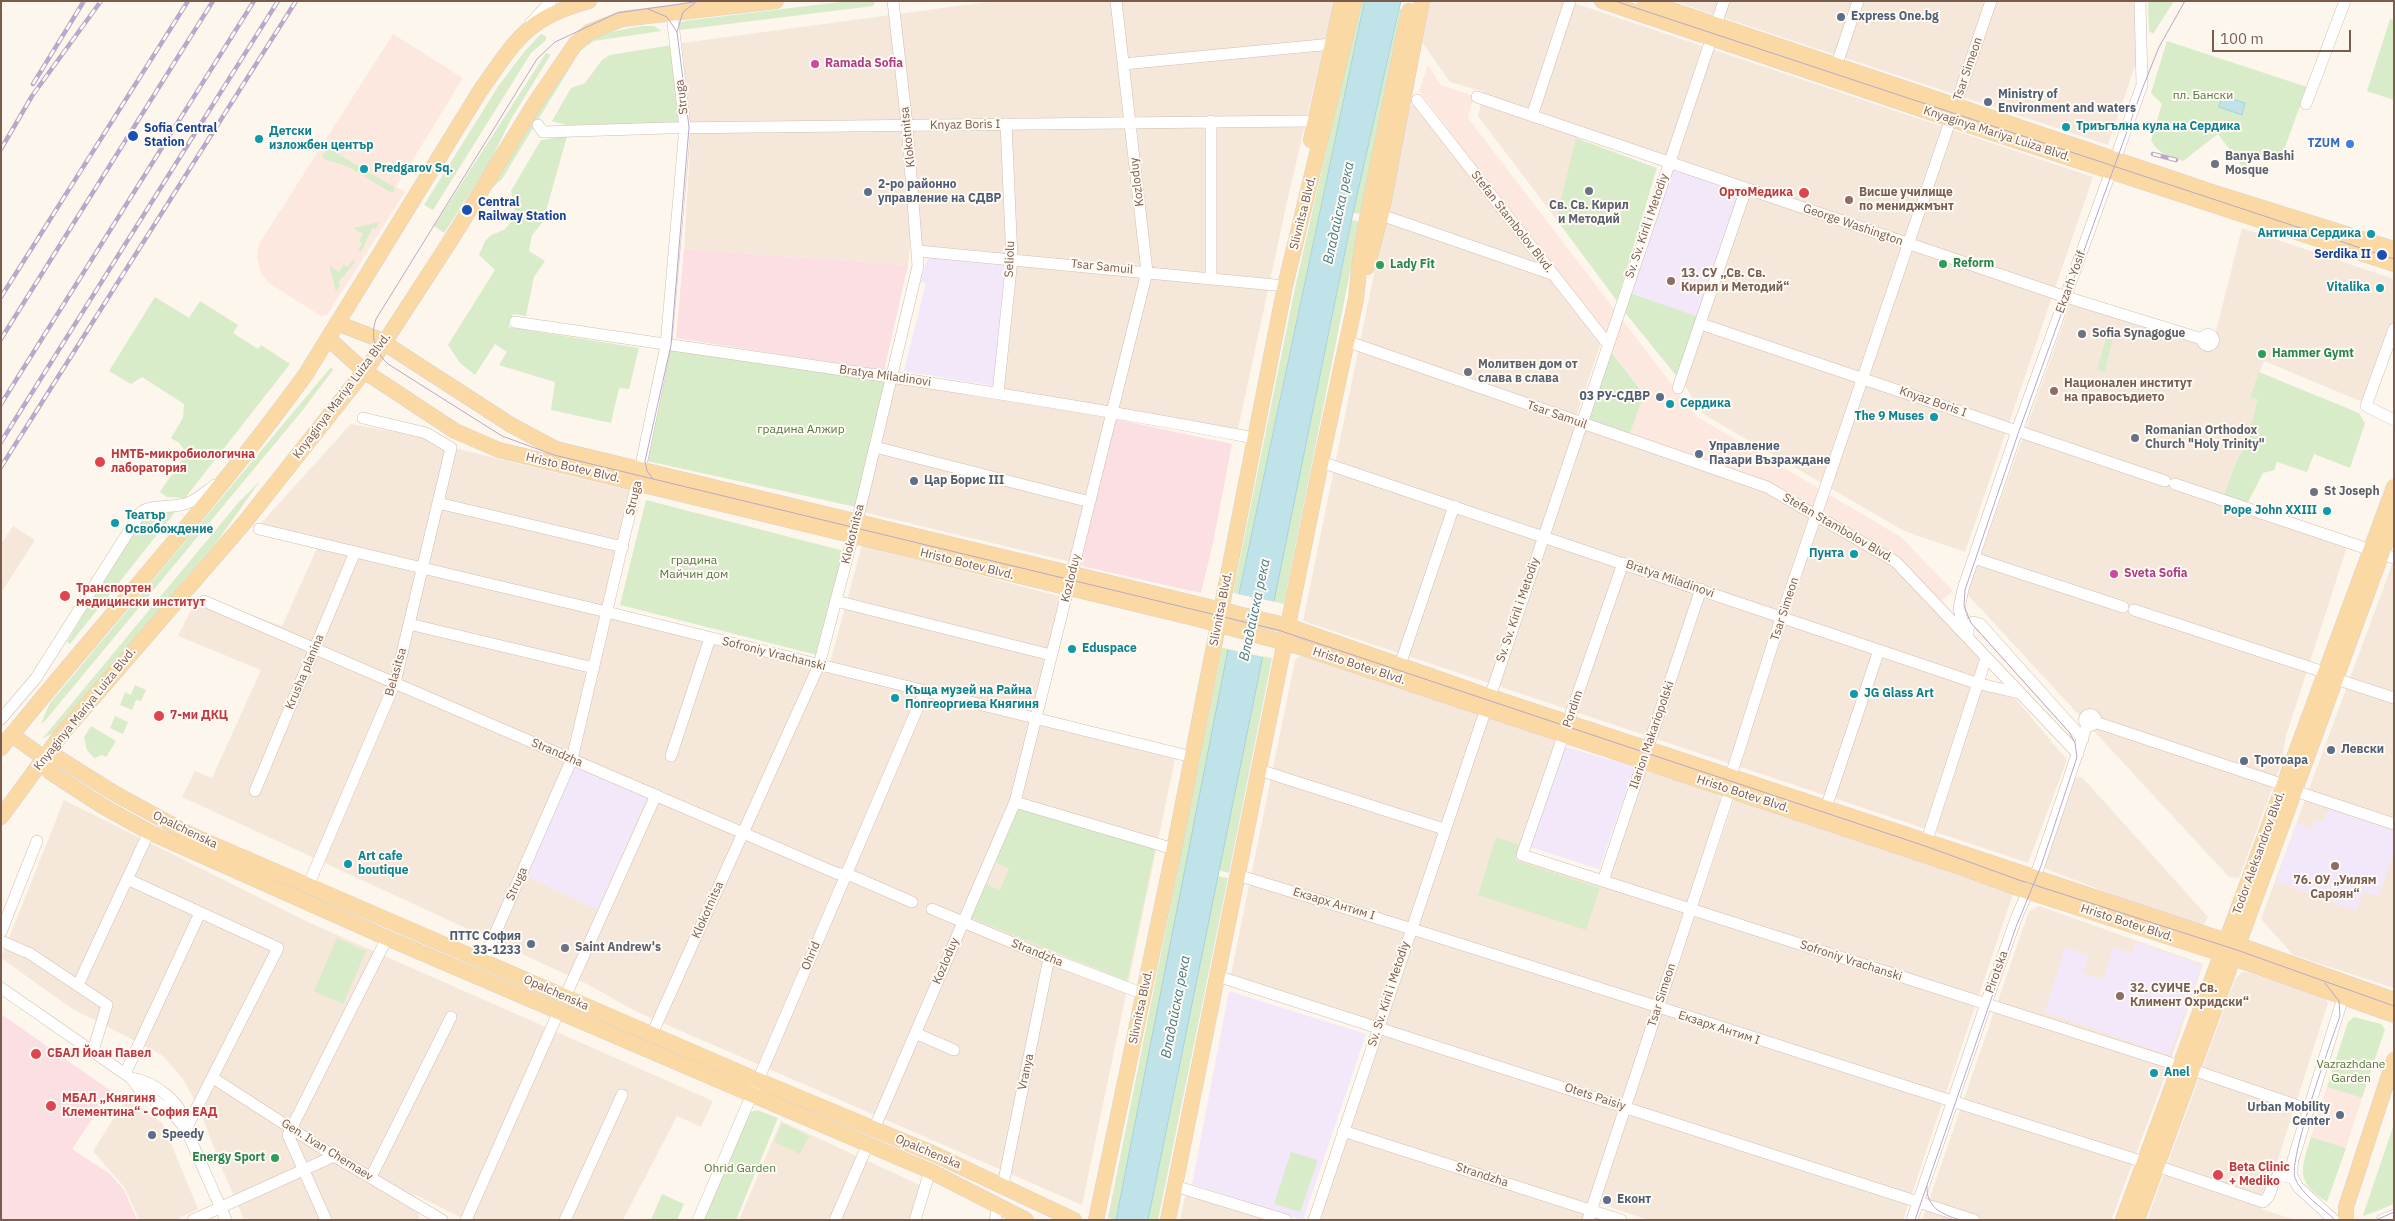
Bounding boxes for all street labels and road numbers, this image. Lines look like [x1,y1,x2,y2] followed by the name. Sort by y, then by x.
[1950,35,1986,103] street label: Tsar Simeon
[673,79,691,115] street label: Struga
[1922,103,2072,165] street label: Knyaginya Mariya Luiza Blvd.
[898,106,918,168] street label: Klokotnitsa
[930,117,1000,133] street label: Knyaz Boris I
[1127,157,1147,207] street label: Kozloduy
[1468,168,1556,276] street label: Stefan Stambolov Blvd.
[1622,172,1672,280] street label: Sv. Sv. Kiril i Metodiy
[1287,175,1319,251] street label: Slivnitsa Blvd.
[1801,201,1905,249] street label: George Washington
[1002,240,1018,278] street label: Seliolu
[2053,249,2089,315] street label: Ekzarh Yosif
[1070,257,1134,277] street label: Tsar Samuil
[290,330,394,462] street label: Knyaginya Mariya Luiza Blvd.
[838,362,932,390] street label: Bratya Miladinovi
[1897,384,1969,420] street label: Knyaz Boris I
[1525,398,1589,432] street label: Tsar Samuil
[524,450,622,486] street label: Hristo Botev Blvd.
[623,479,645,517] street label: Struga
[1780,491,1896,565] street label: Stefan Stambolov Blvd.
[839,503,867,565] street label: Klokotnitsa
[919,545,1015,583] street label: Hristo Botev Blvd.
[1058,552,1084,604] street label: Kozloduy
[1493,556,1543,664] street label: Sv. Sv. Kiril i Metodiy
[1624,557,1716,601] street label: Bratya Miladinovi
[1207,571,1235,647] street label: Slivnitsa Blvd.
[1768,575,1802,643] street label: Tsar Simeon
[283,632,327,712] street label: Krusha planina
[721,634,827,674] street label: Sofroniy Vrachanski
[1311,644,1407,688] street label: Hristo Botev Blvd.
[31,645,139,773] street label: Knyaginya Mariya Luiza Blvd.
[382,646,410,698] street label: Belasitsa
[1627,679,1677,791] street label: Ilarion Makariopolski
[1560,688,1586,730] street label: Pordim
[529,736,585,770] street label: Strandzha
[1695,772,1791,816] street label: Hristo Botev Blvd.
[2230,789,2288,917] street label: Todor Aleksandrov Blvd.
[150,808,220,852] street label: Opalchenska
[503,865,531,903] street label: Struga
[689,879,727,941] street label: Klokotnitsa
[1291,885,1377,923] street label: Екзарх Антим I
[2079,901,2175,945] street label: Hristo Botev Blvd.
[930,936,962,986] street label: Kozloduy
[1009,936,1065,970] street label: Strandzha
[1798,938,1904,984] street label: Sofroniy Vrachanski
[1365,939,1413,1049] street label: Sv. Sv. Kiril i Metodiy
[799,940,823,972] street label: Ohrid
[1983,949,2011,995] street label: Pirotska
[1645,961,1679,1029] street label: Tsar Simeon
[1126,969,1156,1045] street label: Slivnitsa Blvd.
[521,972,591,1014] street label: Opalchenska
[1676,1008,1762,1048] street label: Екзарх Антим I
[1015,1052,1037,1092] street label: Vranya
[1563,1080,1627,1114] street label: Otets Paisiy
[279,1116,375,1184] street label: Gen. Ivan Chernaev
[893,1132,963,1172] street label: Opalchenska
[1454,1160,1510,1190] street label: Strandzha

